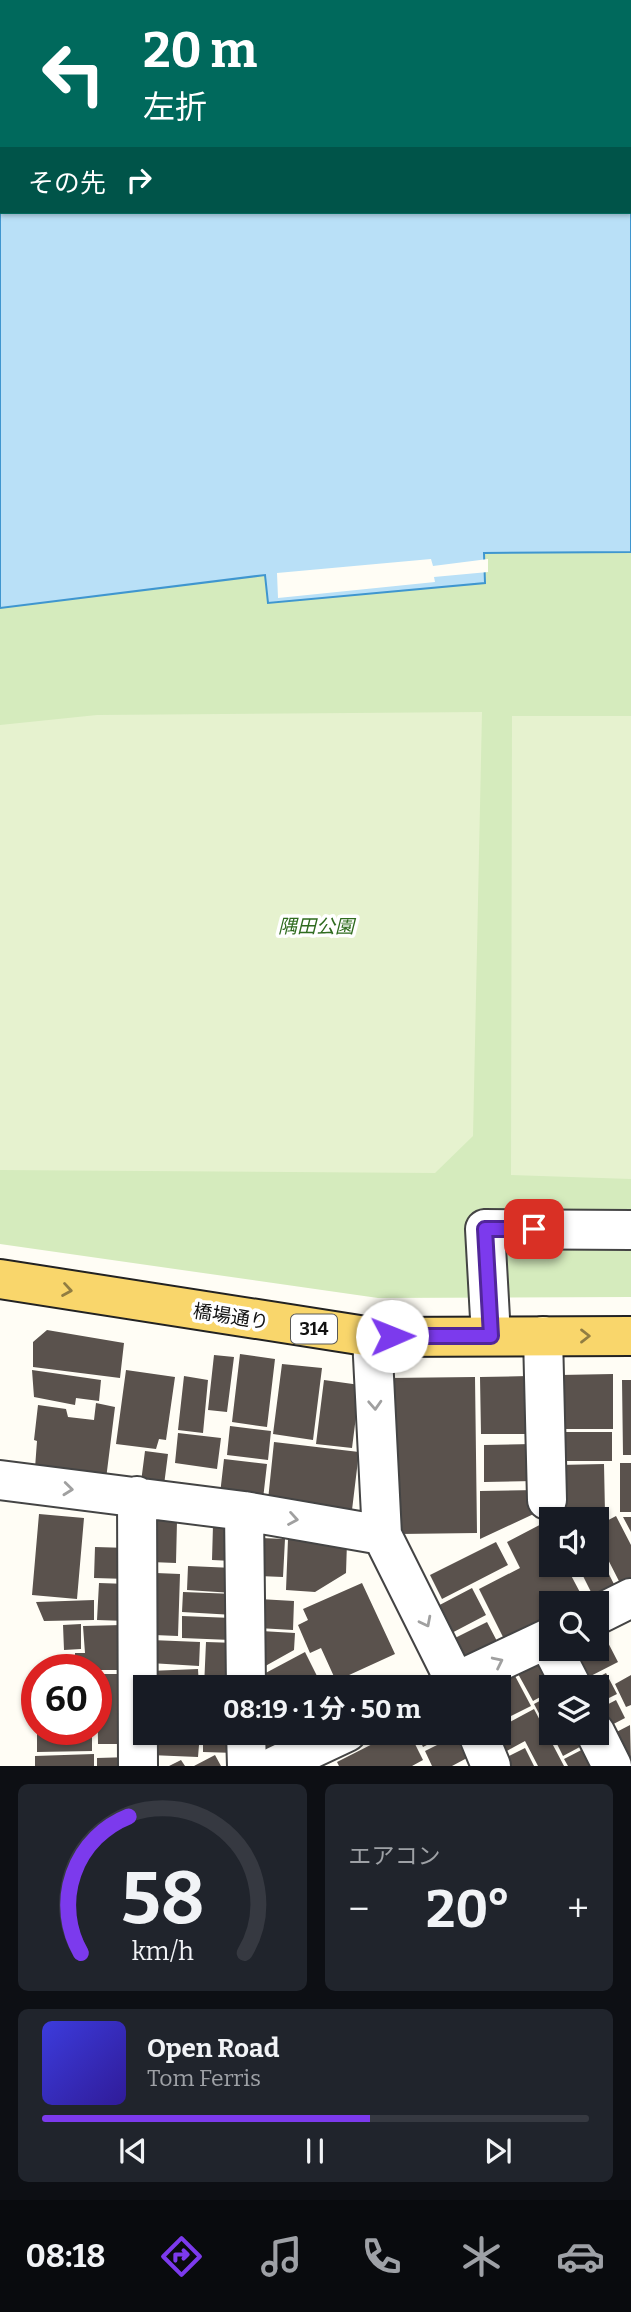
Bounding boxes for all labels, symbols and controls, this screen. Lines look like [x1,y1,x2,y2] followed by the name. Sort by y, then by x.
[143,21,257,80] text: 20 m
[28,28,119,119] icon: left
[143,88,207,126] text: 左折
[120,161,158,199] icon: right
[28,168,106,199] text: その先
[278,915,357,938] park label: 隅田公園
[504,1199,564,1259] pin
[515,1210,553,1248] icon: arrive
[62,1282,73,1297] one-way arrow
[192,1299,270,1334] street label: 橋場通り
[355,1299,429,1373] position arrow
[291,1314,337,1344] road number: 314
[581,1328,591,1344] one-way arrow
[367,1400,382,1411] one-way arrow
[62,1481,74,1496] one-way arrow
[539,1507,609,1745] map controls
[539,1507,609,1577] button: sound
[287,1511,299,1526] one-way arrow
[539,1591,609,1661] button: search
[417,1615,431,1627] one-way arrow
[21,1654,112,1745] speed limit sign: 60
[491,1656,503,1670] one-way arrow
[539,1675,609,1745] button: layers
[223,1694,421,1725] text: 08:19 · 1 分 · 50 m
[349,1842,441,1870] text: エアコン
[120,1856,204,1943] text: 58
[426,1878,511,1941] text: 20°
[349,1886,369,1932] text: −
[567,1886,589,1932] text: +
[131,1937,194,1967] text: km/h
[147,2033,279,2064] text: Open Road
[147,2064,261,2092] text: Tom Ferris
[114,2132,152,2170] icon: previous
[296,2132,334,2170] icon: pause
[479,2132,517,2170] icon: next
[157,2232,206,2281] icon: directions
[257,2232,306,2281] icon: music
[357,2232,406,2281] icon: phone
[457,2232,506,2281] icon: climate
[556,2232,605,2281] icon: car
[25,2237,106,2275] text: 08:18

